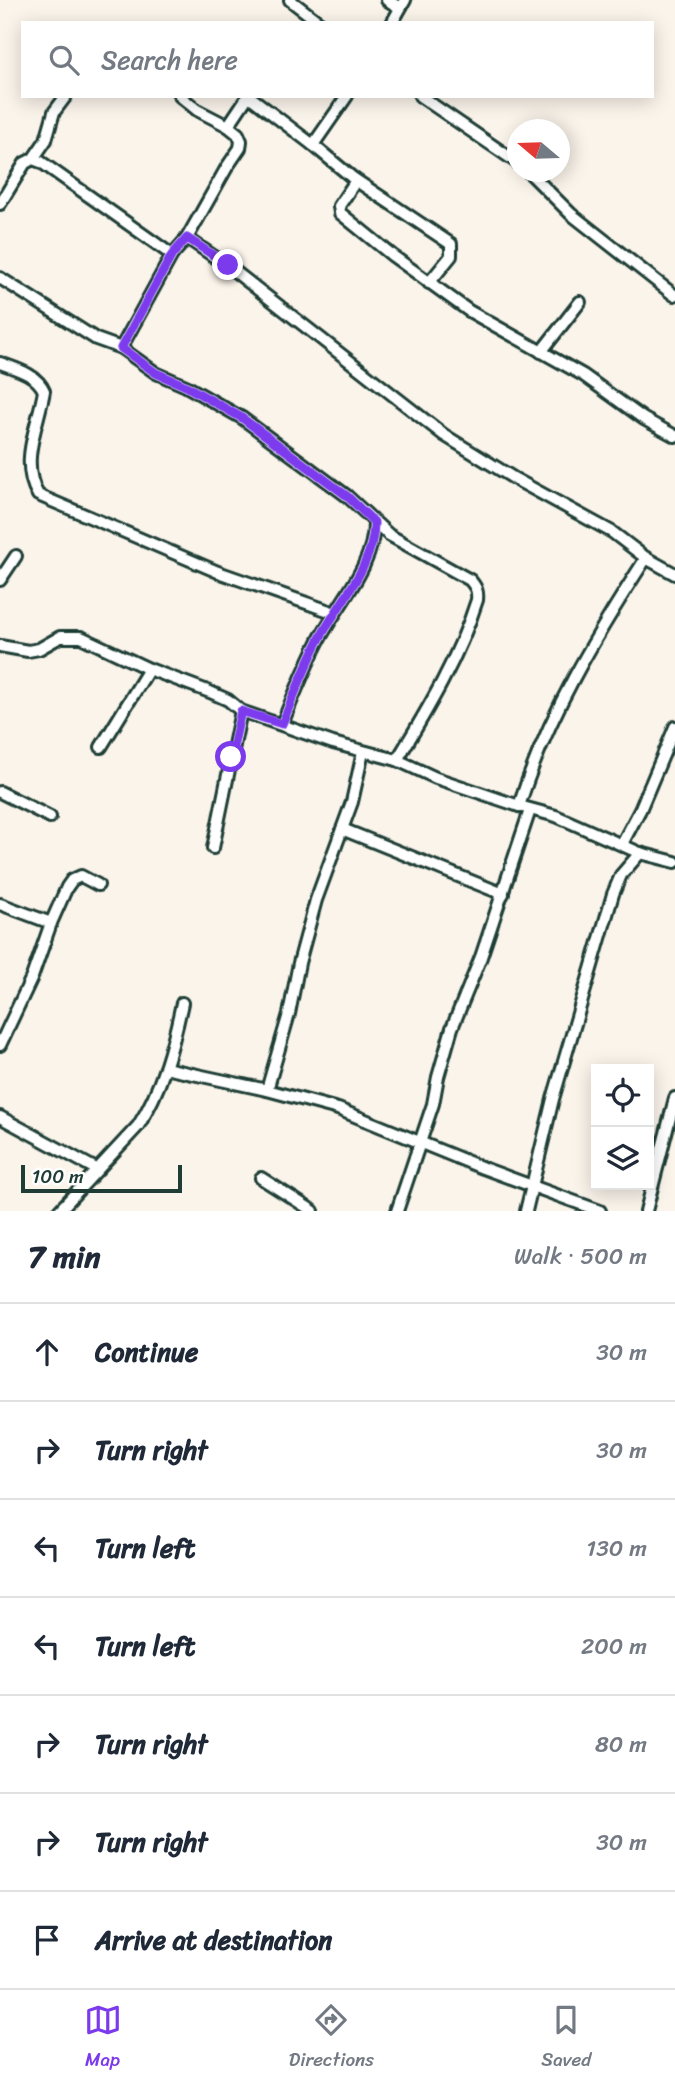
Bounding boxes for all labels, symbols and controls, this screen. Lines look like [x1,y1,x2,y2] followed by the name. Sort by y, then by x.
[21,21,654,98] search box
[101,37,238,83] text: Search here
[45,41,83,79] icon: search
[507,119,570,182] north arrow
[212,249,243,280] route end
[215,741,246,772] route start
[591,1064,654,1190] map controls
[591,1064,654,1127] button: locate
[591,1127,654,1190] button: layers
[32,1160,84,1193] text: 100 m
[21,1162,182,1194] scale bar
[28,1230,100,1284] text: 7 min
[514,1236,647,1277] text: Walk · 500 m
[95,1329,198,1375] text: Continue
[596,1332,647,1373] text: 30 m
[28,1333,66,1371] icon: ahead
[95,1427,208,1473] text: Turn right
[596,1430,647,1471] text: 30 m
[28,1431,66,1469] icon: right
[95,1525,195,1571] text: Turn left
[586,1528,647,1569] text: 130 m
[28,1529,66,1567] icon: left
[95,1623,195,1669] text: Turn left
[581,1626,647,1667] text: 200 m
[28,1627,66,1665] icon: left
[95,1721,208,1767] text: Turn right
[595,1724,647,1765] text: 80 m
[28,1725,66,1763] icon: right
[95,1819,208,1865] text: Turn right
[596,1822,647,1863] text: 30 m
[28,1823,66,1861] icon: right
[95,1917,332,1963] text: Arrive at destination
[28,1921,66,1959] icon: arrive
[84,2001,122,2076] tab: Map
[289,2001,374,2076] tab: Directions
[541,2001,591,2076] tab: Saved

